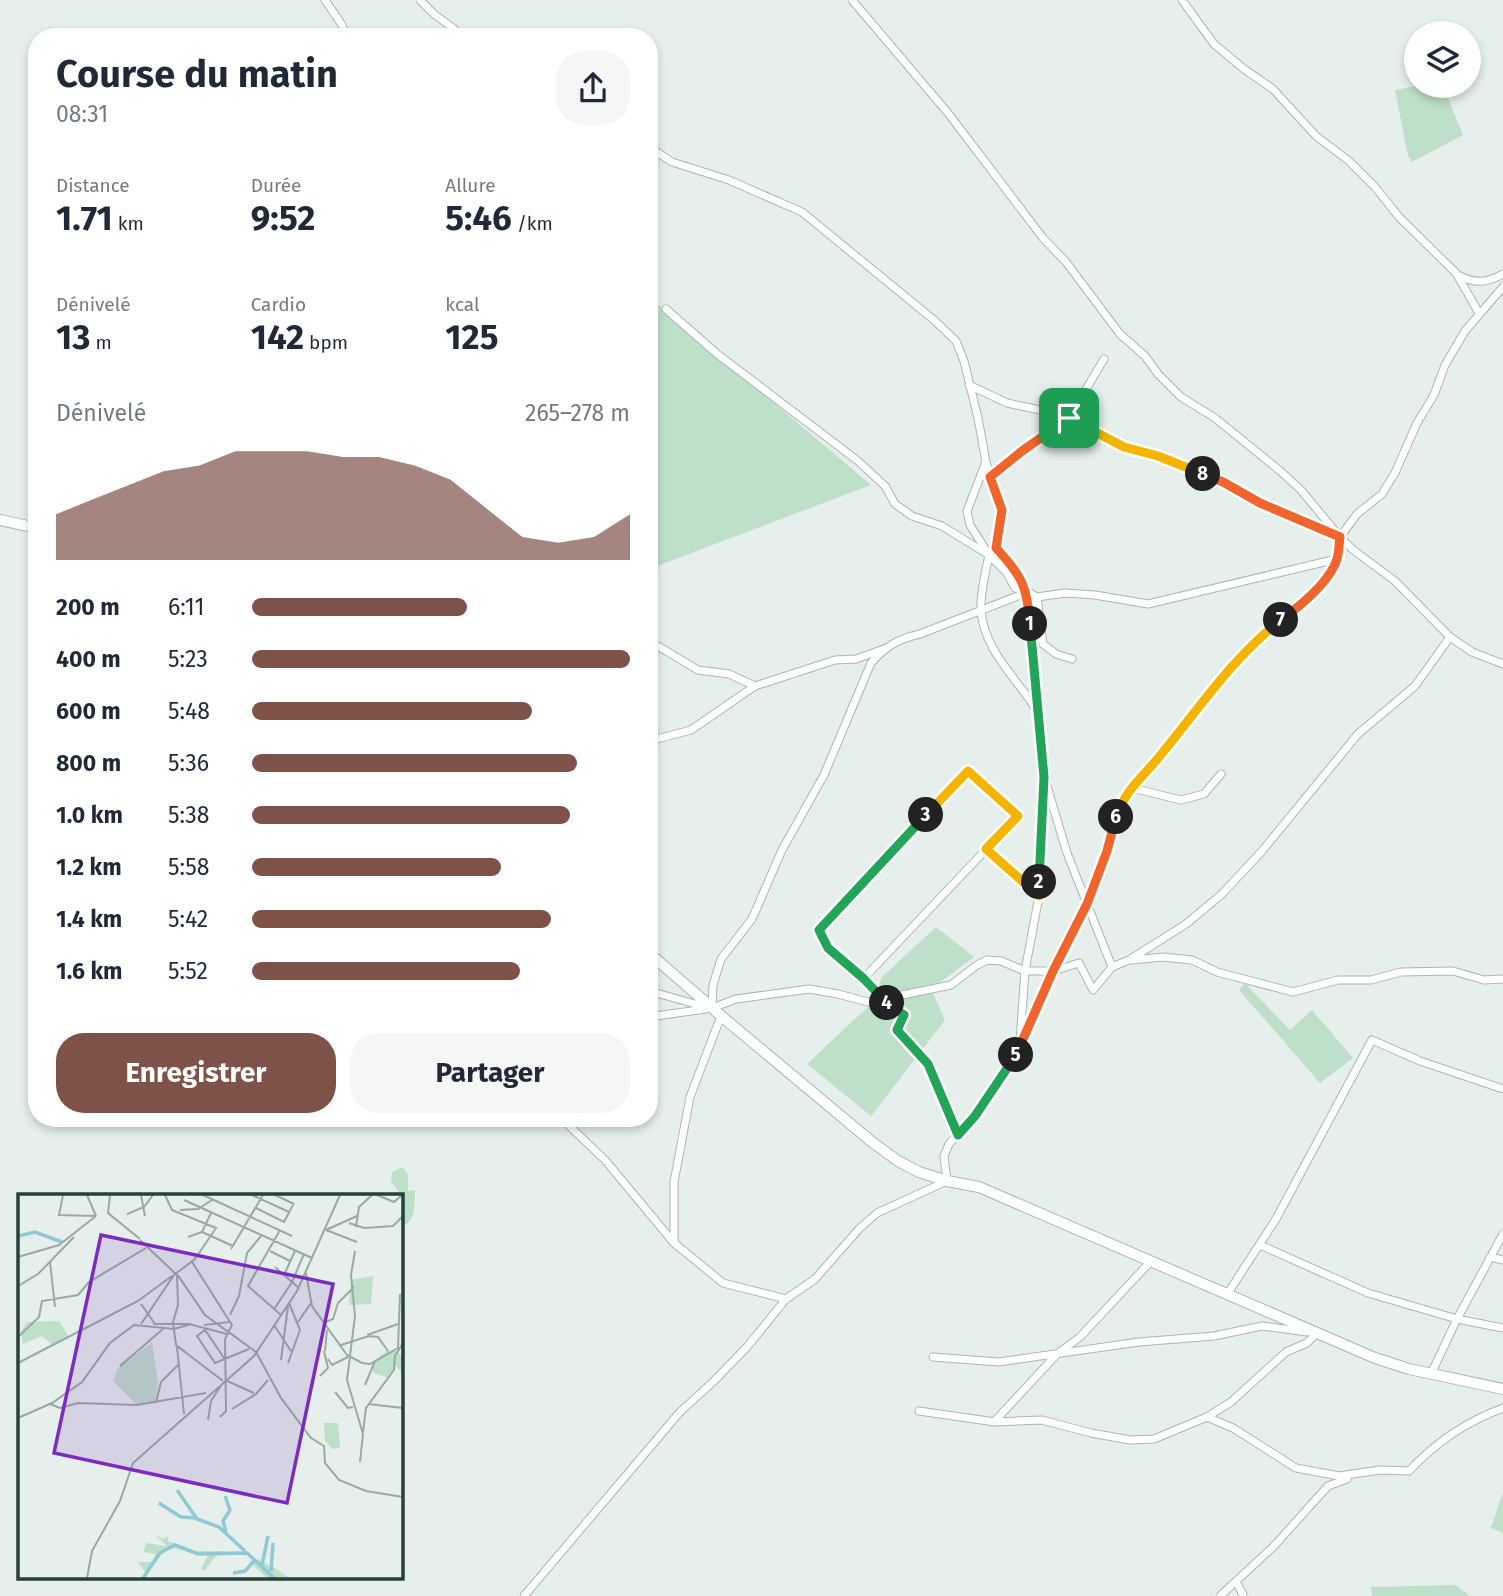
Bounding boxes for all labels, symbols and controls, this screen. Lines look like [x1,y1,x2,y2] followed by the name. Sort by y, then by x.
[1404,21,1481,98] map controls
[1404,21,1481,98] button: layers
[56,51,338,97] text: Course du matin
[556,51,630,125] button: share
[56,100,108,128] text: 08:31
[56,174,130,197] text: Distance
[251,174,301,197] text: Durée
[445,174,496,197] text: Allure
[56,197,113,239] text: 1.71
[251,197,315,239] text: 9:52
[445,197,512,239] text: 5:46
[113,212,144,235] text: km
[512,212,553,235] text: /km
[56,293,131,316] text: Dénivelé
[251,293,306,316] text: Cardio
[445,293,480,316] text: kcal
[56,316,90,358] text: 13
[251,316,304,358] text: 142
[445,316,498,358] text: 125
[90,331,112,354] text: m
[304,331,348,354] text: bpm
[1039,388,1099,448] pin
[56,399,146,427] text: Dénivelé
[525,399,630,427] text: 265–278 m
[1050,399,1088,437] icon: arrive
[1186,456,1220,491] pin: 8
[1197,462,1208,485] text: 8
[56,593,120,621] text: 200 m
[168,593,204,621] text: 6:11
[1264,602,1298,638] pin: 7
[1012,606,1048,642] pin: 1
[1276,608,1285,631] text: 7
[1025,612,1034,635] text: 1
[56,645,121,673] text: 400 m
[168,645,208,673] text: 5:23
[56,697,121,725] text: 600 m
[168,697,210,725] text: 5:48
[56,749,121,777] text: 800 m
[168,749,209,777] text: 5:36
[908,798,944,832] pin: 3
[1098,800,1134,834] pin: 6
[56,801,123,829] text: 1.0 km
[168,801,209,829] text: 5:38
[921,803,930,826] text: 3
[1110,805,1121,828] text: 6
[56,853,122,881] text: 1.2 km
[168,853,209,881] text: 5:58
[1021,864,1056,900] pin: 2
[1034,870,1043,893] text: 2
[56,905,122,933] text: 1.4 km
[168,905,208,933] text: 5:42
[56,957,123,985] text: 1.6 km
[168,957,208,985] text: 5:52
[870,986,904,1020] pin: 4
[881,991,892,1014] text: 4
[56,1033,336,1113] button: Enregistrer
[350,1033,630,1113] button: Partager
[998,1038,1034,1072] pin: 5
[1010,1043,1021,1066] text: 5
[18,1194,402,1578] inset map

